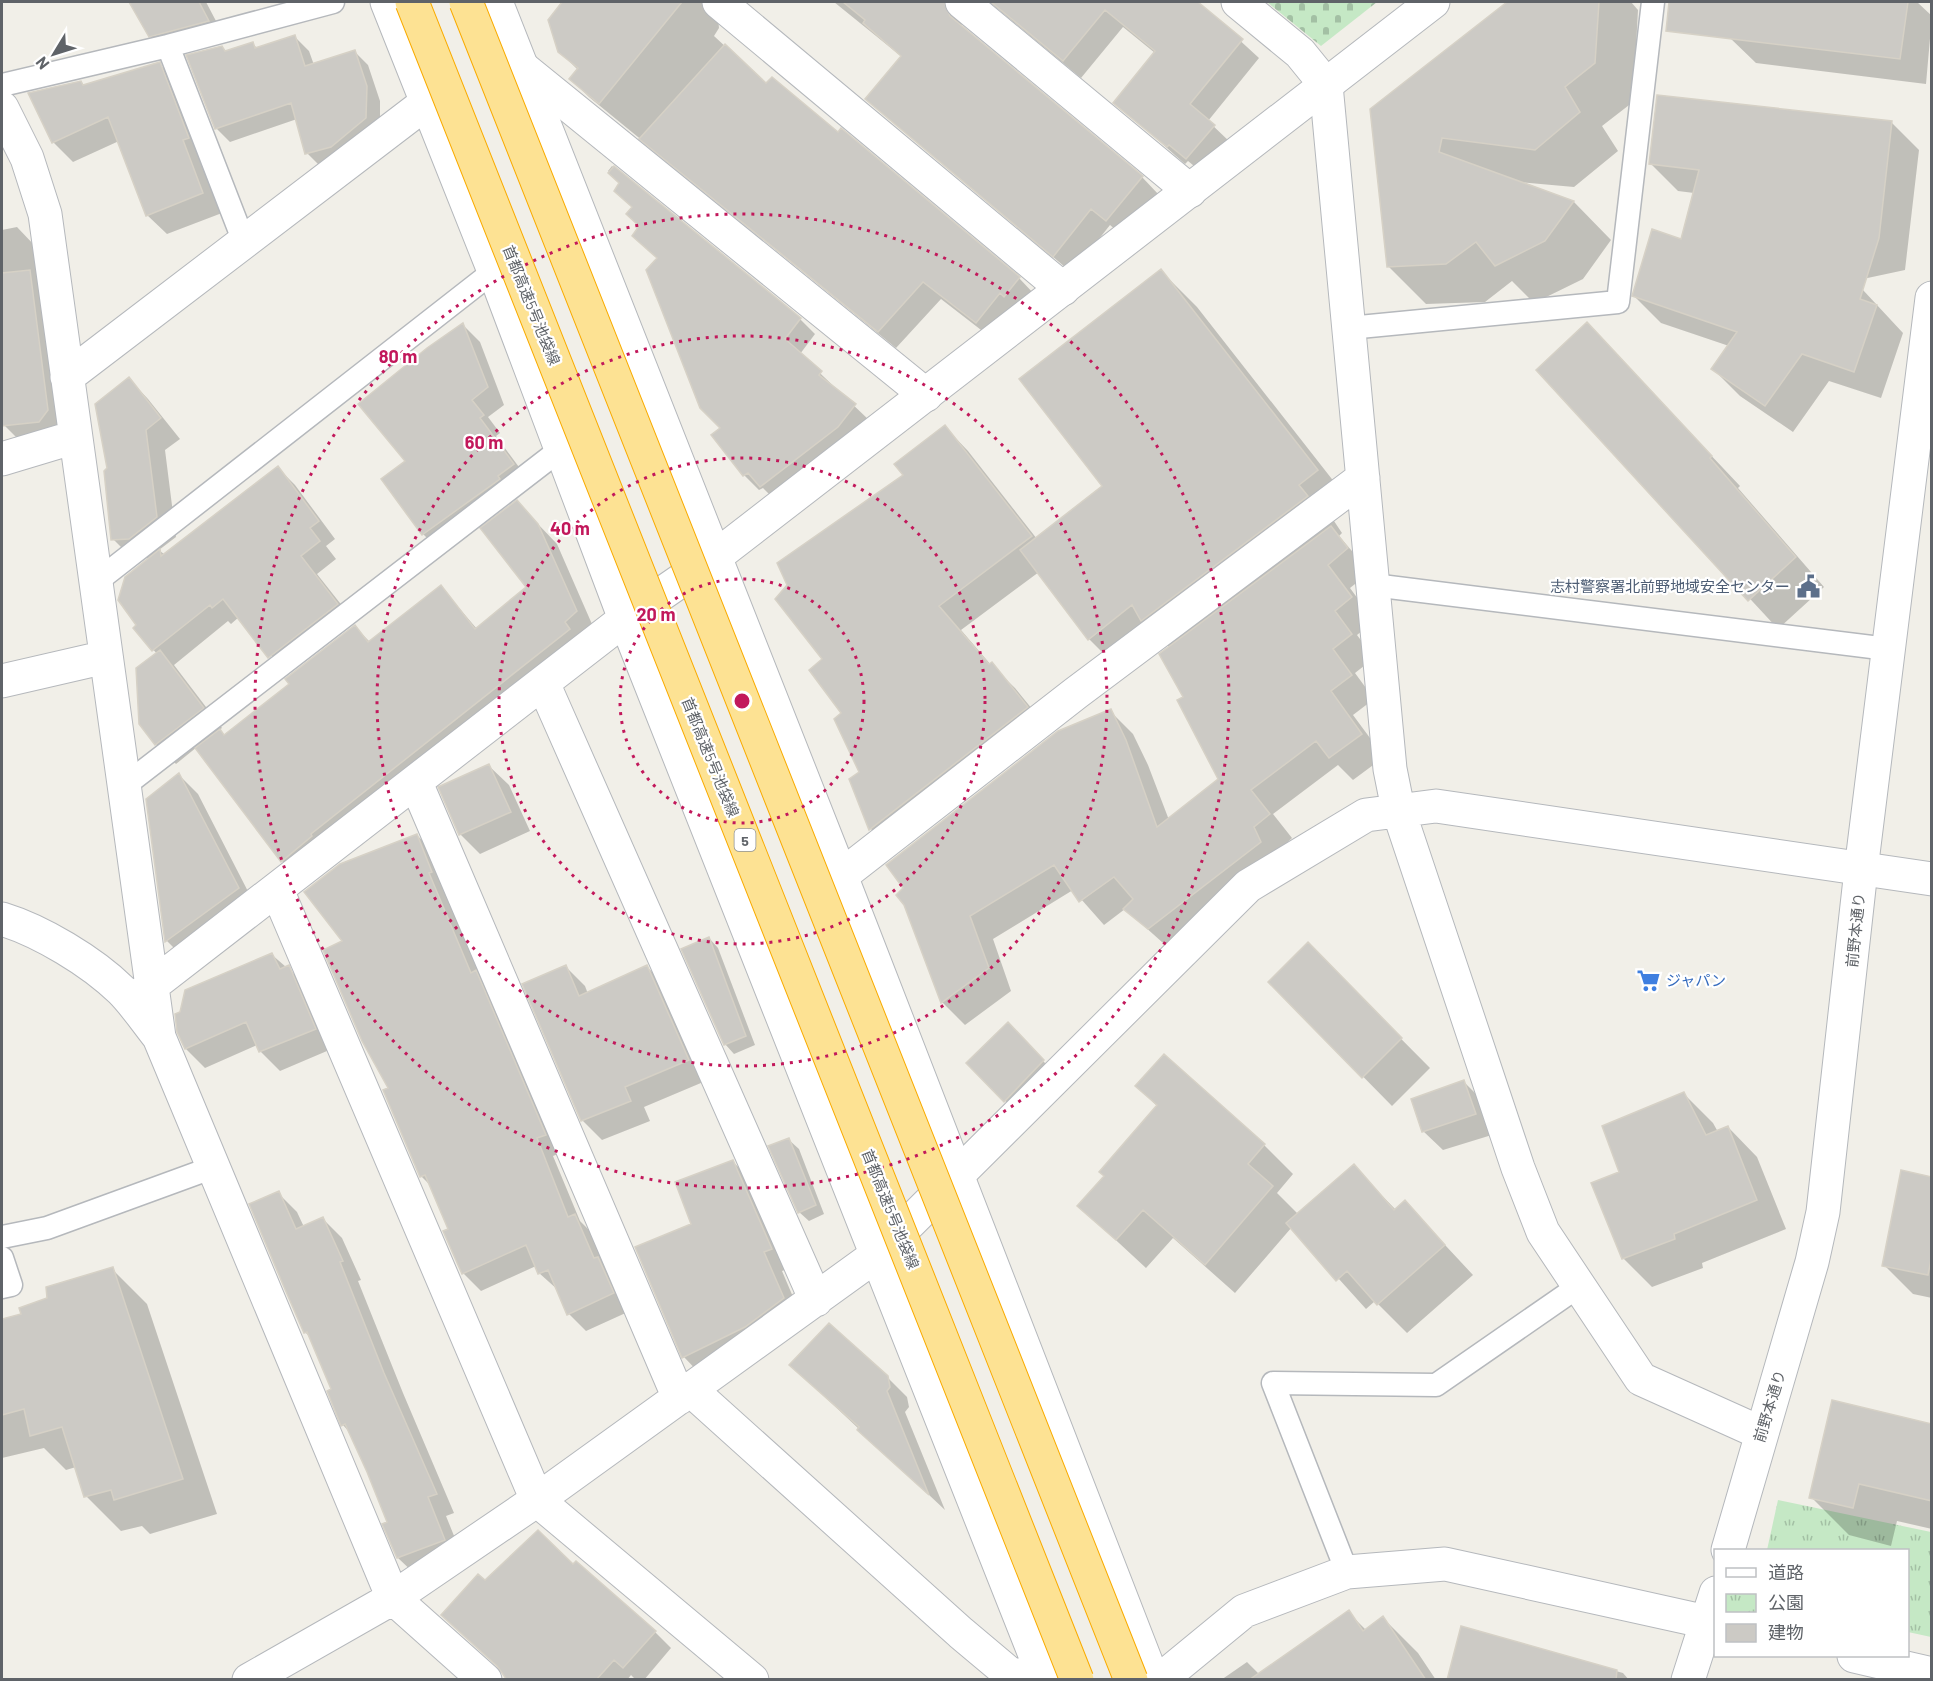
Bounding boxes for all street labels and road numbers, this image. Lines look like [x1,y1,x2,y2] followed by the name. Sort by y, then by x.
[500,242,564,368] street label: 首都高速5号池袋線
[679,694,743,820] street label: 首都高速5号池袋線
[734,829,756,851] road number: 5
[1842,892,1868,968] street label: 前野本通り
[859,1146,923,1272] street label: 首都高速5号池袋線
[1749,1367,1789,1445] street label: 前野本通り

